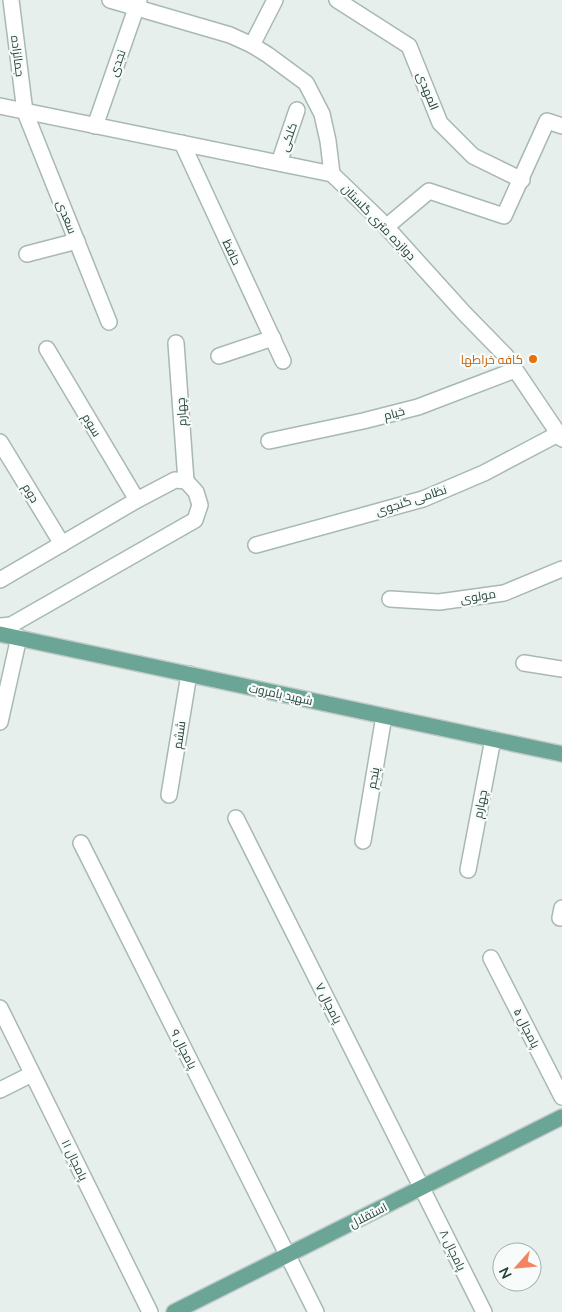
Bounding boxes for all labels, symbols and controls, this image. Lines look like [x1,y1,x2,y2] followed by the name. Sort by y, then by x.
[8,35,28,77] street label: جمالزاده
[105,47,129,79] street label: نجدی
[414,70,442,112] street label: المهدی
[276,121,300,153] street label: کلکی
[339,181,419,263] street label: دوازده متری گلستان
[54,198,80,236] street label: سعدی
[219,237,245,267] street label: حافظ
[461,352,523,367] place label: کافه خراطها
[527,353,539,365] marker: کافه خراطها
[173,397,191,427] street label: چهارم
[382,403,406,424] street label: خیام
[78,411,105,440] street label: سوم
[19,481,43,506] street label: دوم
[374,481,448,519] street label: نظامی گنجوی
[459,586,497,606] street label: مولوی
[248,680,314,708] street label: شهید بامروت
[169,720,190,750] street label: ششم
[364,765,384,790] street label: پنجم
[470,788,492,820] street label: چهارم
[311,980,346,1028] street label: پامچال ۷
[509,1006,544,1052] street label: پامچال ۵
[166,1027,201,1073] street label: پامچال ۹
[57,1137,92,1185] street label: پامچال ۱۱
[347,1199,389,1231] street label: استقلال
[435,1227,470,1275] street label: پامچال ۸
[492,1242,542,1292] north arrow
[495,1264,515,1282] text: N

